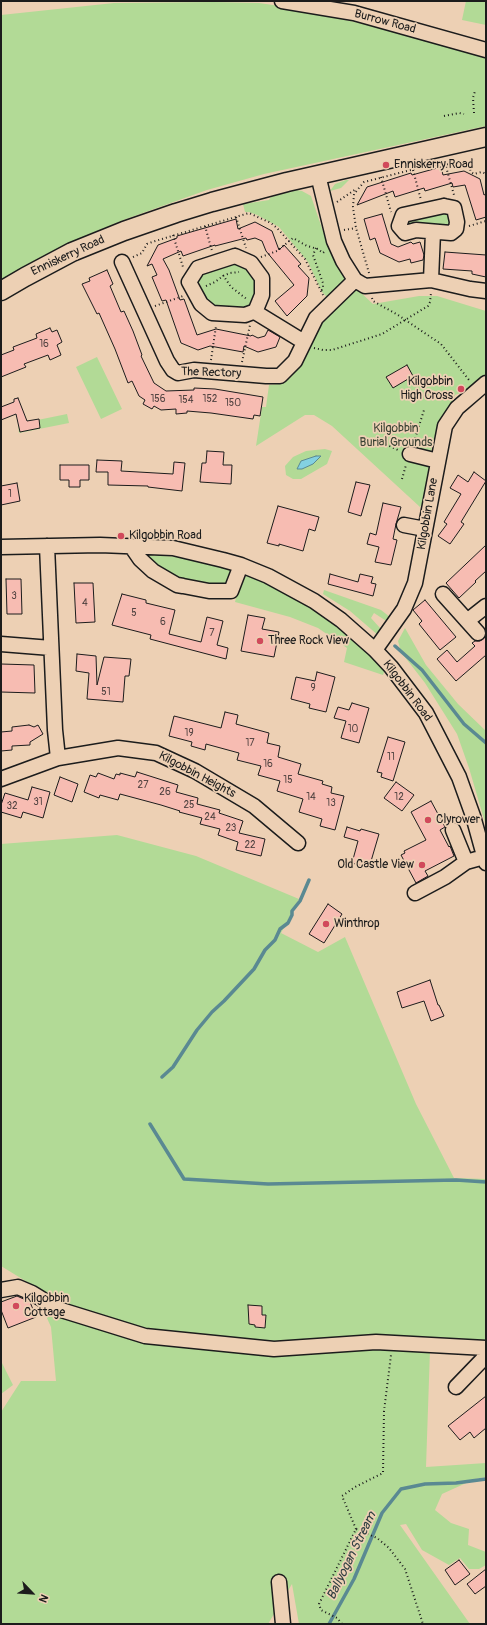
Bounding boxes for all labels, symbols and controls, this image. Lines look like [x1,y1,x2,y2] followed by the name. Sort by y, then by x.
[353,7,417,37] street label: Burrow Road
[394,158,473,172] place label: Enniskerry Road
[381,160,391,170] marker: Enniskerry Road
[29,233,107,279] street label: Enniskerry Road
[39,338,49,350] house number: 16
[181,365,241,381] street label: The Rectory
[400,375,453,403] place label: Kilgobbin High Cross
[456,384,466,394] marker: Kilgobbin High Cross
[150,393,166,405] house number: 156
[203,393,217,405] house number: 152
[178,394,194,406] house number: 154
[225,397,241,409] house number: 150
[360,422,432,450] park label: Kilgobbin Burial Grounds
[415,477,441,551] street label: Kilgobbin Lane
[8,488,12,500] house number: 1
[129,529,202,543] place label: Kilgobbin Road
[116,531,126,541] marker: Kilgobbin Road
[11,590,17,602] house number: 3
[82,597,88,609] house number: 4
[131,607,137,619] house number: 5
[160,616,166,628] house number: 6
[209,627,215,639] house number: 7
[268,634,349,648] place label: Three Rock View
[255,636,265,646] marker: Three Rock View
[379,658,435,724] street label: Kilgobbin Road
[310,682,316,694] house number: 9
[101,686,111,698] house number: 51
[348,723,358,735] house number: 10
[184,727,194,739] house number: 19
[245,737,255,749] house number: 17
[156,749,238,801] street label: Kilgobbin Heights
[387,751,395,763] house number: 11
[263,758,273,770] house number: 16
[283,774,293,786] house number: 15
[138,779,148,791] house number: 27
[159,786,171,798] house number: 26
[306,791,316,803] house number: 14
[394,791,404,803] house number: 12
[33,796,43,808] house number: 31
[326,797,336,809] house number: 13
[183,799,195,811] house number: 25
[6,800,18,812] house number: 32
[204,811,216,823] house number: 24
[436,813,480,827] place label: Clyrower
[423,815,433,825] marker: Clyrower
[226,822,236,834] house number: 23
[244,839,256,851] house number: 22
[337,858,414,872] place label: Old Castle View
[417,860,427,870] marker: Old Castle View
[334,917,380,931] place label: Winthrop
[321,919,331,929] marker: Winthrop
[24,1292,69,1320] place label: Kilgobbin Cottage
[11,1301,21,1311] marker: Kilgobbin Cottage
[324,1510,380,1602] water label: Ballyogan Stream
[12,1573,52,1613] north arrow
[36,1592,51,1604] text: N

